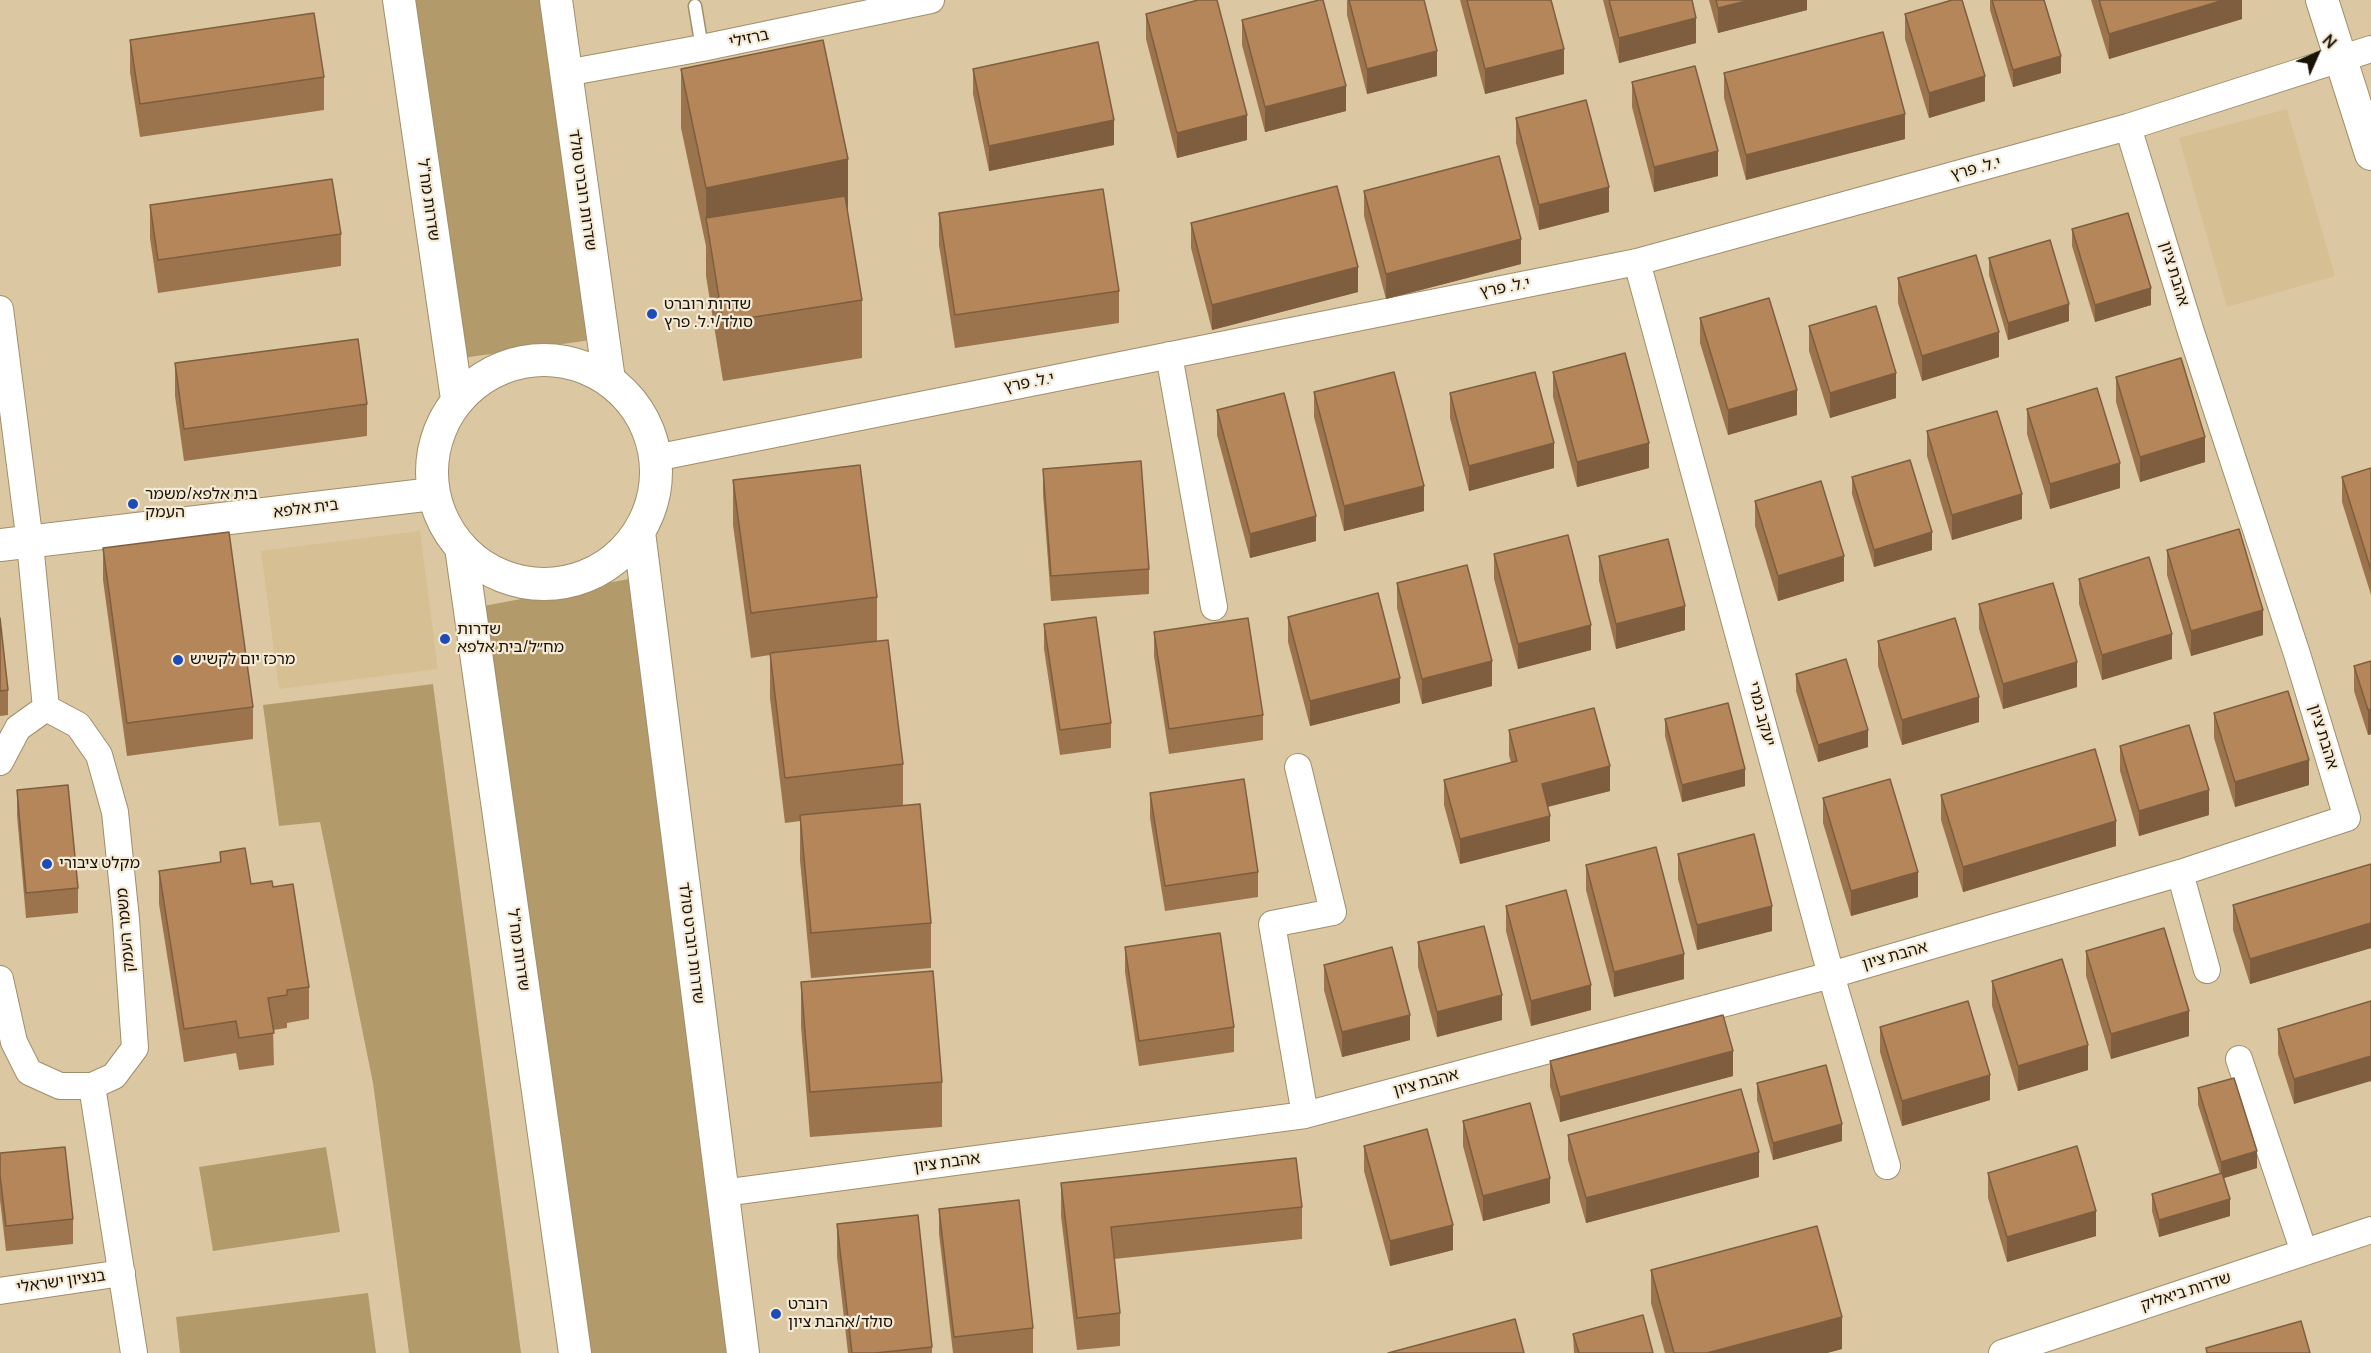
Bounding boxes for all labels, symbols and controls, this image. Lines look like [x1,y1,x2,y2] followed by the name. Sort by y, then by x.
[2287,24,2347,84] north arrow
[727,25,771,53] street label: ברזילי
[2318,29,2342,53] text: N
[564,128,600,252] street label: שדרות רוברט סולד
[1949,153,2003,185] street label: י.ל. פרץ
[413,158,443,242] street label: שדרות מח"ל
[2155,239,2193,309] street label: אהבת ציון
[1478,274,1532,302] street label: י.ל. פרץ
[664,295,753,333] place label: שדרות רוברט סולד/י.ל. פרץ
[645,307,659,321] marker: שדרות רוברט סולד/י.ל. פרץ
[1002,369,1056,397] street label: י.ל. פרץ
[145,485,258,523] place label: בית אלפא/משמר העמק
[272,495,340,523] street label: בית אלפא
[126,497,140,511] marker: בית אלפא/משמר העמק
[457,620,564,658] place label: שדרות מח״ל/בית אלפא
[438,632,452,646] marker: שדרות מח״ל/בית אלפא
[190,650,295,670] place label: מרכז יום לקשיש
[171,653,185,667] marker: מרכז יום לקשיש
[1743,679,1779,749] street label: יעקב נמרי
[2304,702,2342,772] street label: אהבת ציון
[59,854,140,874] place label: מקלט ציבורי
[40,857,54,871] marker: מקלט ציבורי
[674,881,708,1005] street label: שדרות רוברט סולד
[113,887,139,973] street label: משמר העמק
[503,908,533,992] street label: שדרות מח"ל
[1860,938,1930,974] street label: אהבת ציון
[1391,1065,1461,1101] street label: אהבת ציון
[913,1149,981,1177] street label: אהבת ציון
[15,1266,107,1298] street label: בנציון ישראלי
[2138,1268,2234,1316] street label: שדרות ביאליק
[788,1295,893,1333] place label: רוברט סולד/אהבת ציון
[769,1307,783,1321] marker: רוברט סולד/אהבת ציון

